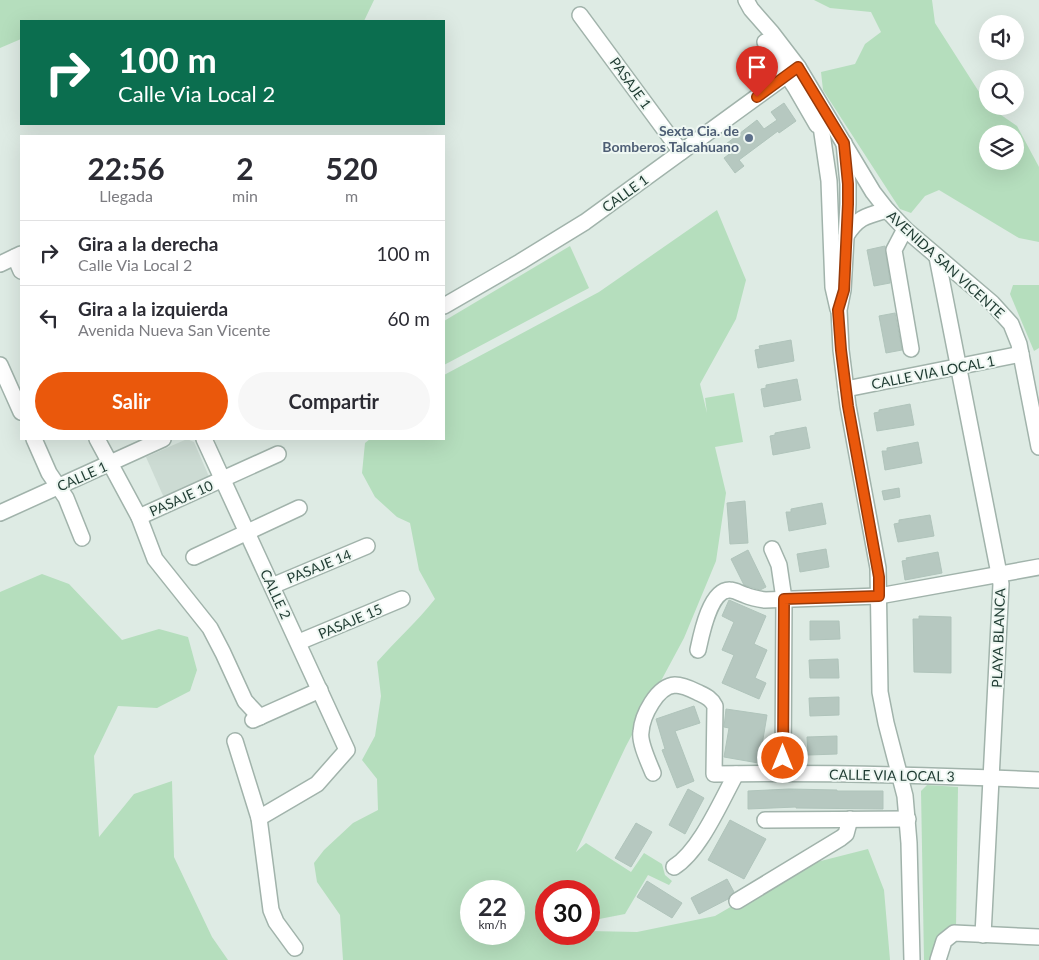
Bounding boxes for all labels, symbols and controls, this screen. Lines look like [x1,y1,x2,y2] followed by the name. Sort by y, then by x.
[979,15,1024,170] map controls
[979,15,1024,60] button: sound
[118,38,217,80] text: 100 m
[35,40,100,105] icon: right
[736,46,778,97] pin
[743,53,771,81] icon: arrive
[607,54,655,112] street label: PASAJE 1
[979,70,1024,115] button: search
[118,80,275,107] text: Calle Via Local 2
[602,122,740,155] place label: Sexta Cia. de Bomberos Talcahuano
[979,125,1024,170] button: layers
[743,132,755,144] marker: Sexta Cia. de Bomberos Talcahuano
[87,150,165,186] text: 22:56
[236,150,254,186] text: 2
[325,150,378,186] text: 520
[599,171,651,215] street label: CALLE 1
[99,186,153,205] text: Llegada
[232,186,258,205] text: min
[345,186,358,205] text: m
[884,207,1008,321] street label: AVENIDA SAN VICENTE
[78,232,218,255] text: Gira a la derecha
[35,239,63,267] icon: right
[376,242,430,265] text: 100 m
[78,255,192,274] text: Calle Via Local 2
[78,297,228,320] text: Gira a la izquierda
[35,304,63,332] icon: left
[387,307,430,330] text: 60 m
[78,320,270,339] text: Avenida Nueva San Vicente
[870,352,996,392] street label: CALLE VIA LOCAL 1
[35,372,228,430] button: Salir
[238,372,430,430] button: Compartir
[54,457,110,495] street label: CALLE 1
[147,476,215,520] street label: PASAJE 10
[284,545,354,587] street label: PASAJE 14
[257,566,295,622] street label: CALLE 2
[988,587,1008,688] street label: PLAYA BLANCA
[315,600,385,642] street label: PASAJE 15
[756,731,808,783] position arrow
[829,765,955,785] street label: CALLE VIA LOCAL 3
[535,880,600,945] speed limit sign: 30
[478,891,507,921] text: 22
[478,917,507,932] text: km/h

